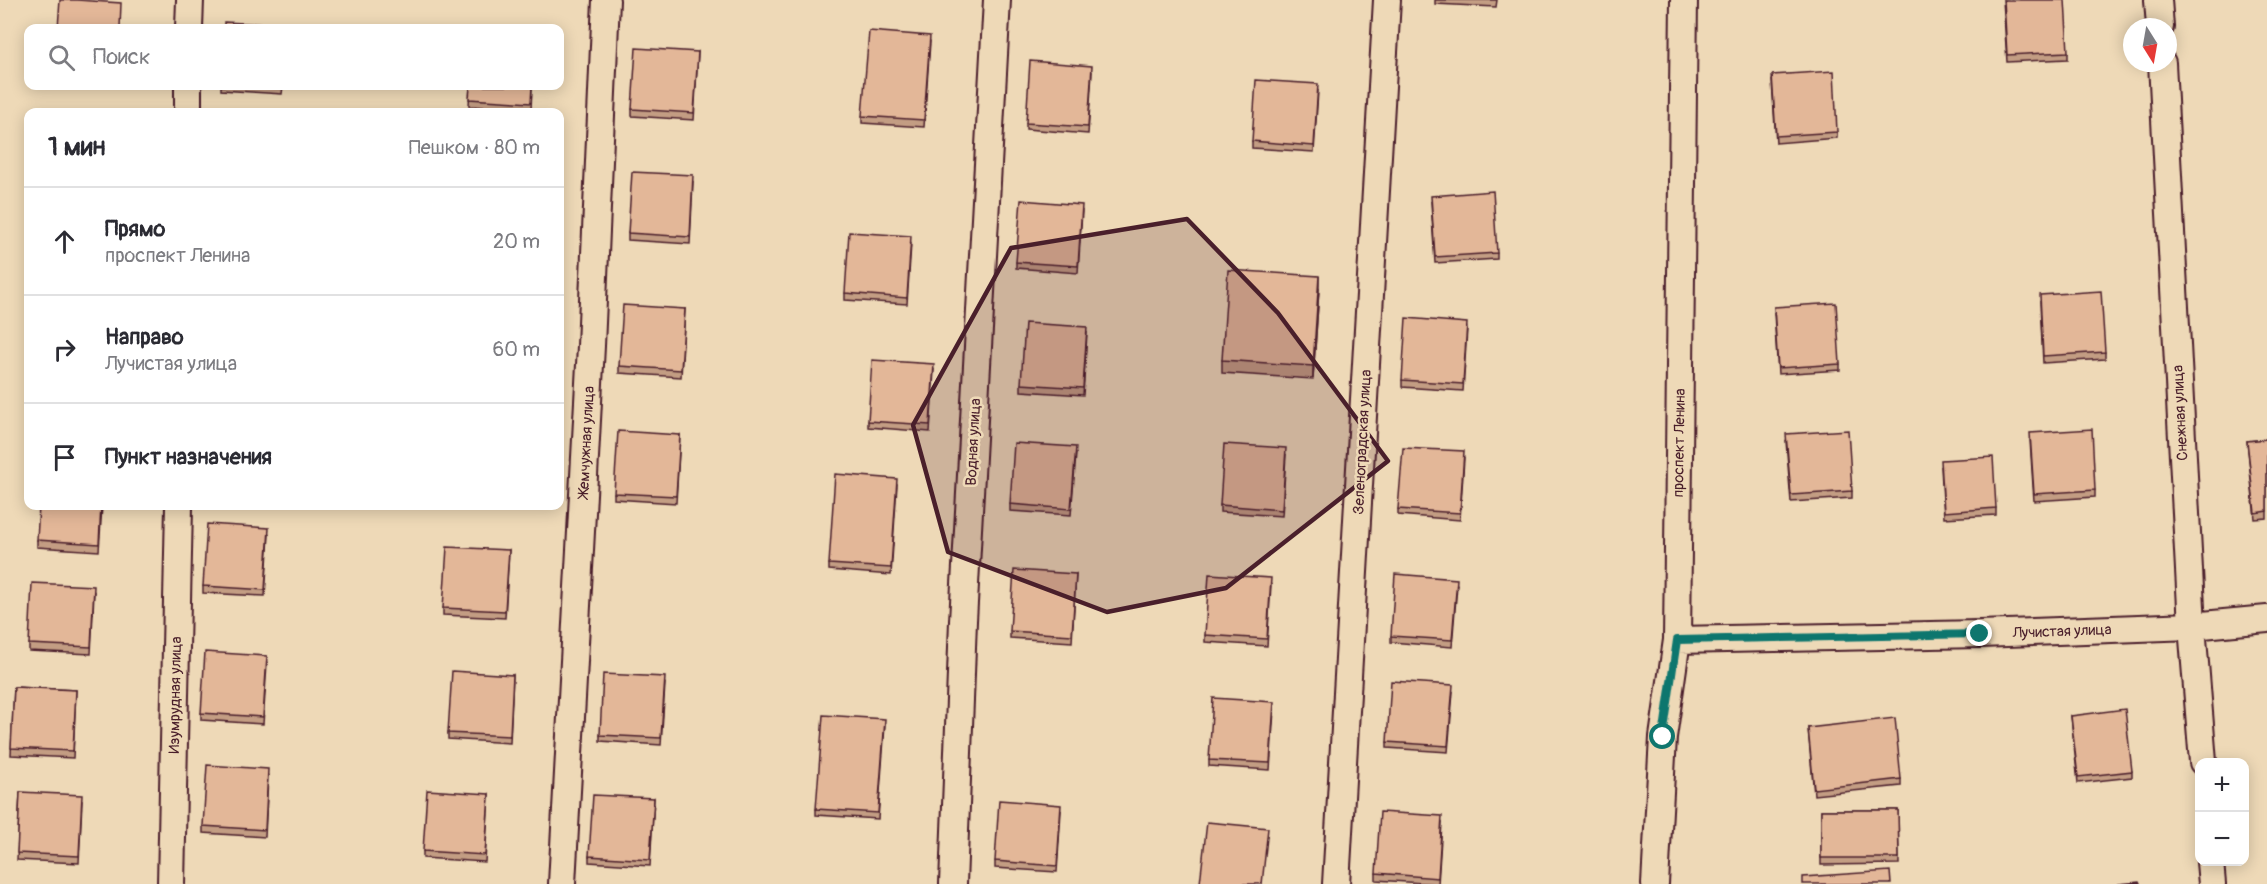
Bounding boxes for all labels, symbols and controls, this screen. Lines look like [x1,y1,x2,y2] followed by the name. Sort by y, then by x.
[2123,18,2177,72] north arrow
[24,24,564,90] search box
[45,41,78,74] icon: search
[93,43,150,71] text: Поиск
[48,131,106,163] text: 1 мин
[409,135,540,160] text: Пешком · 80 m
[105,215,165,243] text: Прямо
[48,225,81,258] icon: ahead
[493,229,540,254] text: 20 m
[105,243,250,268] text: проспект Ленина
[105,323,184,351] text: Направо
[48,333,81,366] icon: right
[493,337,540,362] text: 60 m
[105,351,237,376] text: Лучистая улица
[2169,365,2192,461] street label: Снежная улица
[1349,369,1376,515] street label: Зеленоградская улица
[574,386,599,500] street label: Жемчужная улица
[1669,388,1690,498] street label: проспект Ленина
[962,398,985,486] street label: Водная улица
[48,441,81,474] icon: arrive
[105,443,272,471] text: Пункт назначения
[1966,620,1992,646] route end
[2011,620,2112,643] street label: Лучистая улица
[165,636,186,754] street label: Изумрудная улица
[1649,723,1675,749] route start
[2195,758,2249,866] map controls
[2195,758,2249,812] button: +
[2195,812,2249,866] button: −

